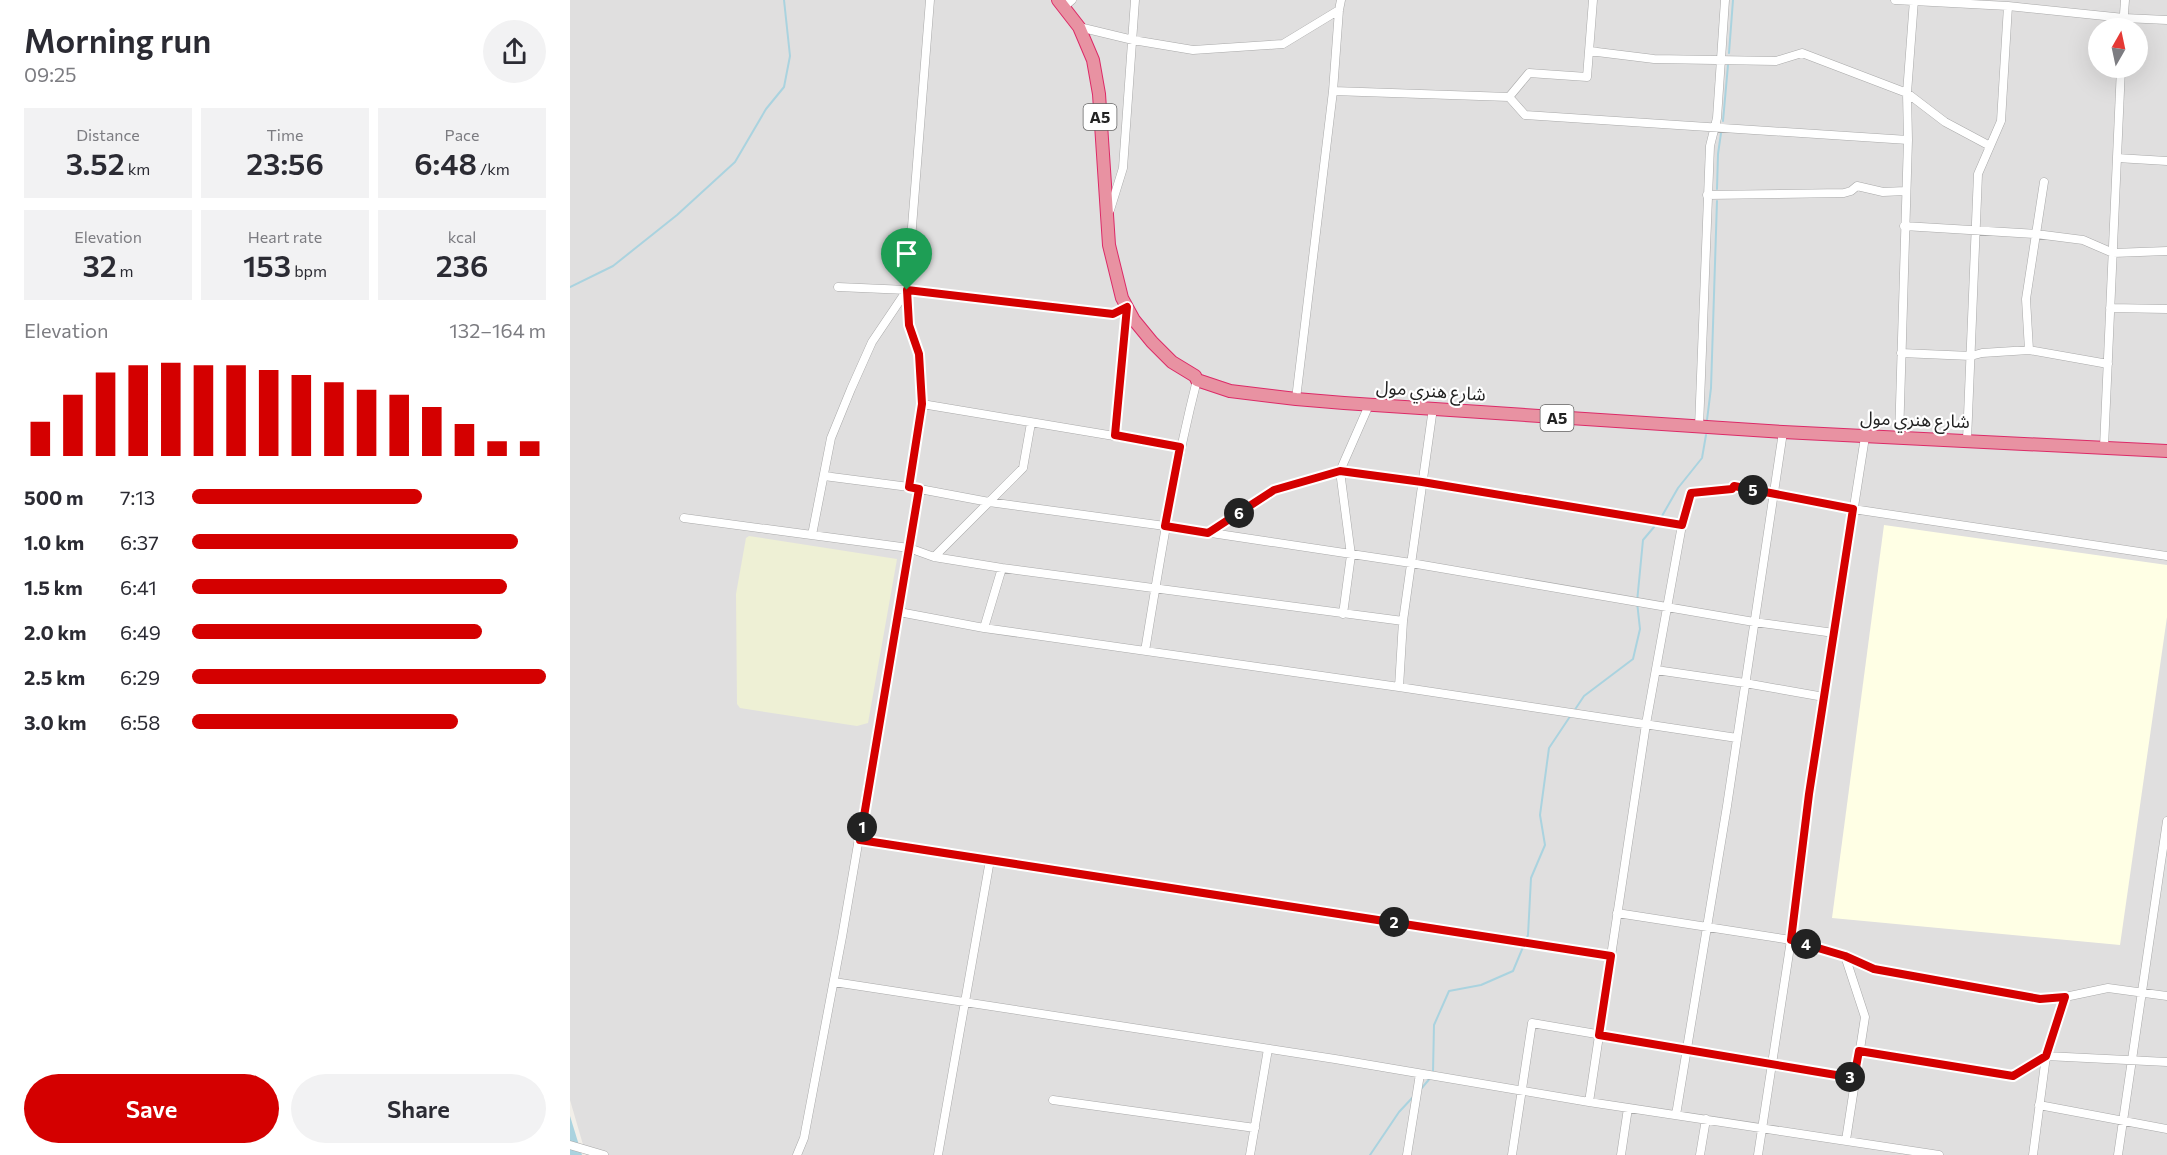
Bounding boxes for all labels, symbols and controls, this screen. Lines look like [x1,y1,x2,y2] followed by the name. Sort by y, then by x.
[2088,18,2148,78] north arrow
[2088,18,2148,78] map controls
[24,19,211,60] text: Morning run
[483,20,546,83] button: share
[24,62,77,86] text: 09:25
[1084,104,1116,130] road number: A5
[76,125,140,144] text: Distance
[267,125,303,144] text: Time
[445,125,479,144] text: Pace
[66,144,125,181] text: 3.52
[246,144,324,181] text: 23:56
[414,144,477,181] text: 6:48
[125,159,150,178] text: km
[477,159,510,178] text: /km
[74,227,142,246] text: Elevation
[248,227,322,246] text: Heart rate
[448,227,476,246] text: kcal
[881,228,932,290] pin
[890,237,923,270] icon: arrive
[82,246,117,283] text: 32
[243,246,291,283] text: 153
[436,246,488,283] text: 236
[117,261,134,280] text: m
[291,261,327,280] text: bpm
[24,318,109,342] text: Elevation
[449,318,546,342] text: 132–164 m
[1375,375,1487,409] street label: شارع هنري مول
[1540,405,1574,431] road number: A5
[1860,406,1970,436] street label: شارع هنري مول
[1738,475,1768,505] pin: 5
[1748,480,1758,499] text: 5
[24,485,84,509] text: 500 m
[120,485,155,509] text: 7:13
[1224,498,1254,528] pin: 6
[1234,503,1244,522] text: 6
[24,530,84,554] text: 1.0 km
[120,530,159,554] text: 6:37
[24,575,83,599] text: 1.5 km
[120,575,157,599] text: 6:41
[24,620,86,644] text: 2.0 km
[120,620,161,644] text: 6:49
[24,665,85,689] text: 2.5 km
[120,665,160,689] text: 6:29
[24,710,86,734] text: 3.0 km
[120,710,161,734] text: 6:58
[847,812,877,842] pin: 1
[858,817,866,836] text: 1
[1379,907,1409,937] pin: 2
[1389,912,1399,931] text: 2
[1791,929,1821,959] pin: 4
[1801,934,1811,953] text: 4
[1835,1062,1865,1092] pin: 3
[1845,1067,1855,1086] text: 3
[24,1074,279,1143] button: Save
[291,1074,546,1143] button: Share

